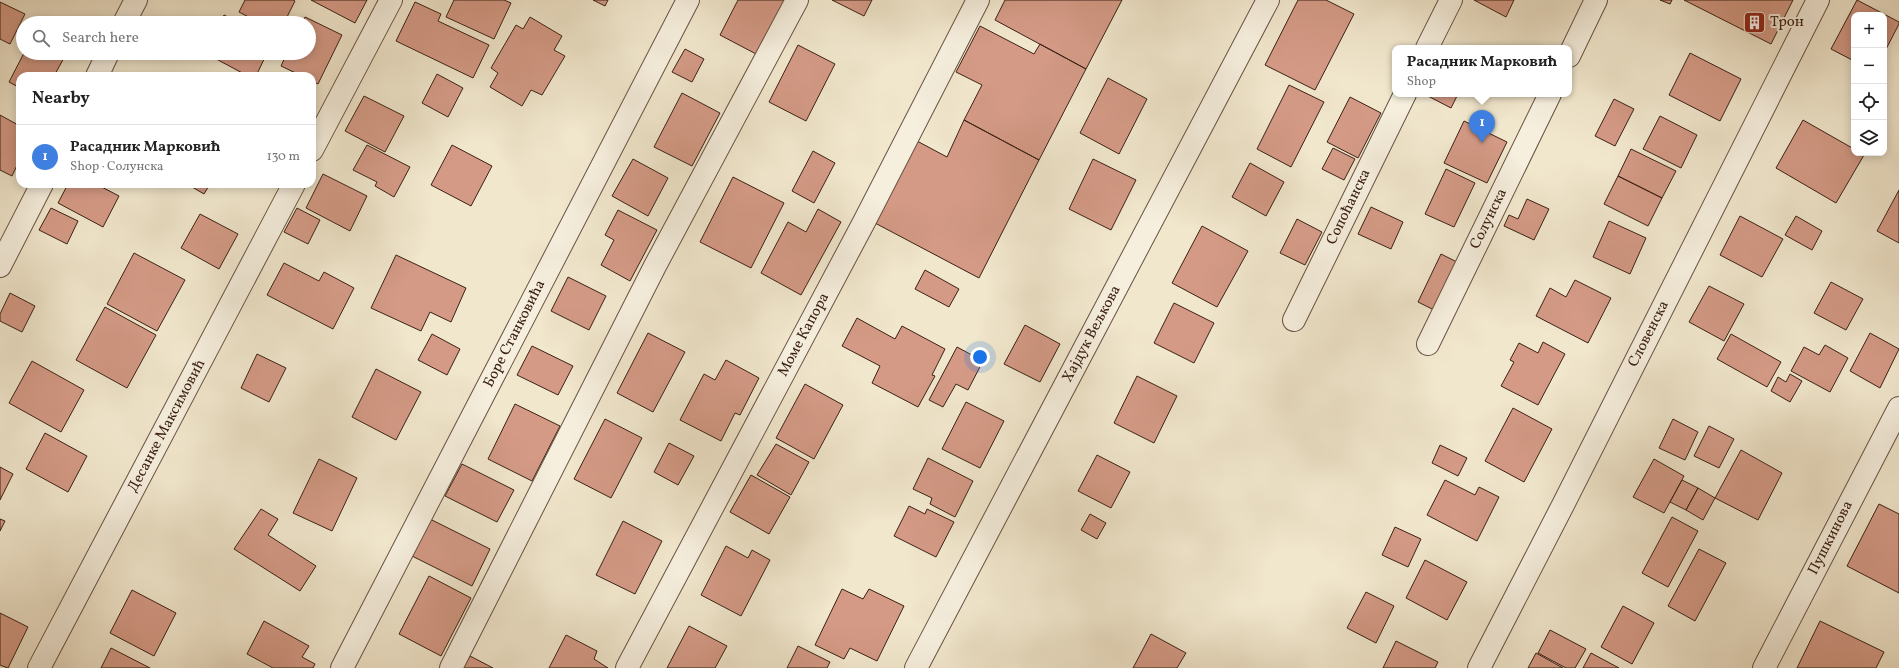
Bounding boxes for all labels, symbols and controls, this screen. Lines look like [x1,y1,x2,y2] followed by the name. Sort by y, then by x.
[1742,9,1768,35] building icon: Трон
[1770,12,1804,33] place label: Трон
[1851,12,1887,156] map controls
[1851,12,1887,48] button: +
[16,16,316,60] search box
[30,27,52,49] icon: search
[62,28,139,49] text: Search here
[1392,45,1572,97] popup
[1851,48,1887,84] button: −
[1407,52,1557,73] text: Расадник Марковић
[1407,73,1436,91] text: Shop
[1851,84,1887,120] button: locate
[32,87,90,110] text: Nearby
[1469,110,1495,143] pin: 1
[1851,120,1887,156] button: layers
[70,137,221,158] text: Расадник Марковић
[42,148,48,166] text: 1
[267,148,300,166] text: 130 m
[70,158,164,176] text: Shop · Солунска
[1322,166,1376,248] street label: Сопоћанска
[1465,185,1513,253] street label: Солунска
[479,277,551,391] street label: Боре Станковића
[1058,282,1126,386] street label: Хајдук Вељкова
[773,289,835,381] street label: Моме Капора
[1623,297,1675,371] street label: Словенска
[970,347,990,367] your location
[123,356,211,496] street label: Десанке Максимовић
[1803,497,1859,579] street label: Пушкинова

